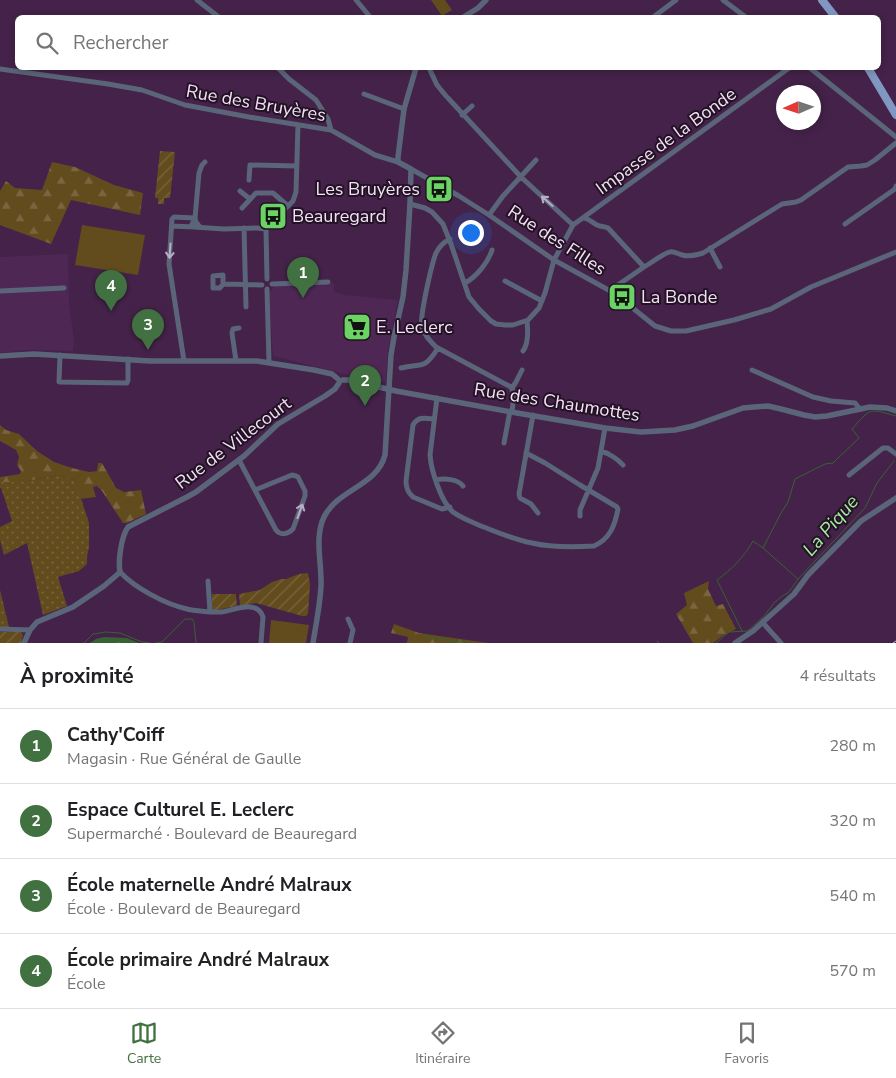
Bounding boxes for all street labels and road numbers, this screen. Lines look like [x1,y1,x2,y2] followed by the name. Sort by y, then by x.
[184,79,328,127] street label: Rue des Bruyères
[591,82,741,200] street label: Impasse de la Bonde
[503,199,611,281] street label: Rue des Filles
[472,377,642,427] street label: Rue des Chaumottes
[170,391,296,494] street label: Rue de Villecourt

